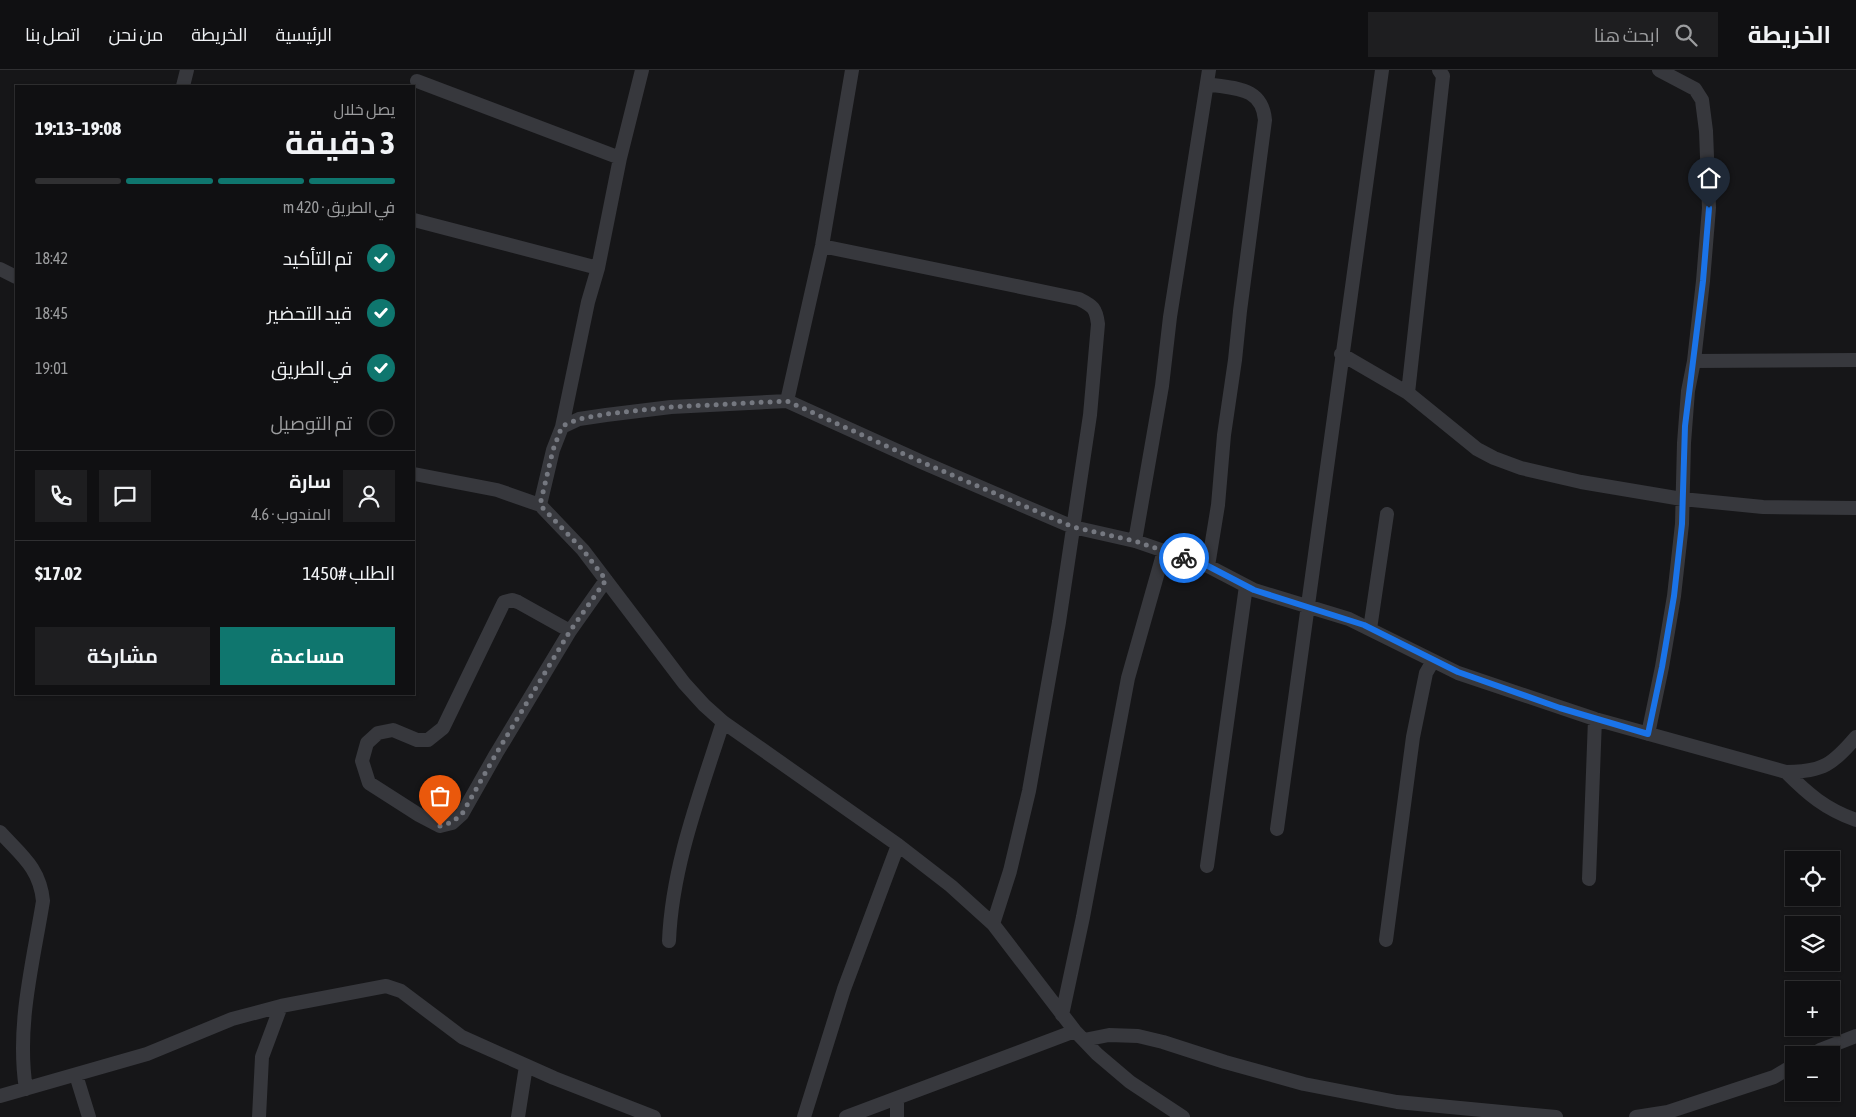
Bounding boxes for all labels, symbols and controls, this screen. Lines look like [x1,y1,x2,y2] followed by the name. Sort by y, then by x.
[1368,12,1718,57] search box
[1672,21,1700,49] icon: search
[1748,21,1831,48] text: الخريطة
[25,24,80,45] text: اتصل بنا
[108,24,163,45] text: من نحن
[191,24,248,45] text: الخريطة
[276,24,332,45] text: الرئيسية
[1594,24,1660,46] text: ابحث هنا
[333,100,395,118] text: يصل خلال
[35,117,121,139] text: 19:08–19:13
[285,124,395,161] text: 3 دقيقة
[1688,157,1730,208] pin
[1695,164,1723,192] icon: home
[283,198,395,216] text: في الطريق · 420 m
[367,244,395,272] icon: check
[283,247,352,269] text: تم التأكيد
[35,249,68,267] text: 18:42
[367,299,395,327] icon: check
[267,302,352,324] text: قيد التحضير
[35,304,68,322] text: 18:45
[367,354,395,382] icon: check
[271,357,352,379] text: في الطريق
[35,359,68,377] text: 19:01
[270,412,352,434] text: تم التوصيل
[35,470,87,522] button: phone
[99,470,151,522] button: chat
[289,470,331,492] text: سارة
[343,470,395,522] button: person
[251,505,331,523] text: المندوب · 4.6
[1159,533,1209,583] courier
[1170,544,1198,572] icon: bike
[35,562,82,584] text: $17.02
[302,562,395,584] text: الطلب #1450
[35,627,210,685] button: مشاركة
[220,627,395,685] button: مساعدة
[419,775,461,826] pin
[426,782,454,810] icon: bag
[1785,851,1840,1101] map controls
[1785,851,1840,906] button: locate
[1785,916,1840,971] button: layers
[1785,981,1840,1036] button: +
[1785,1046,1840,1101] button: −

